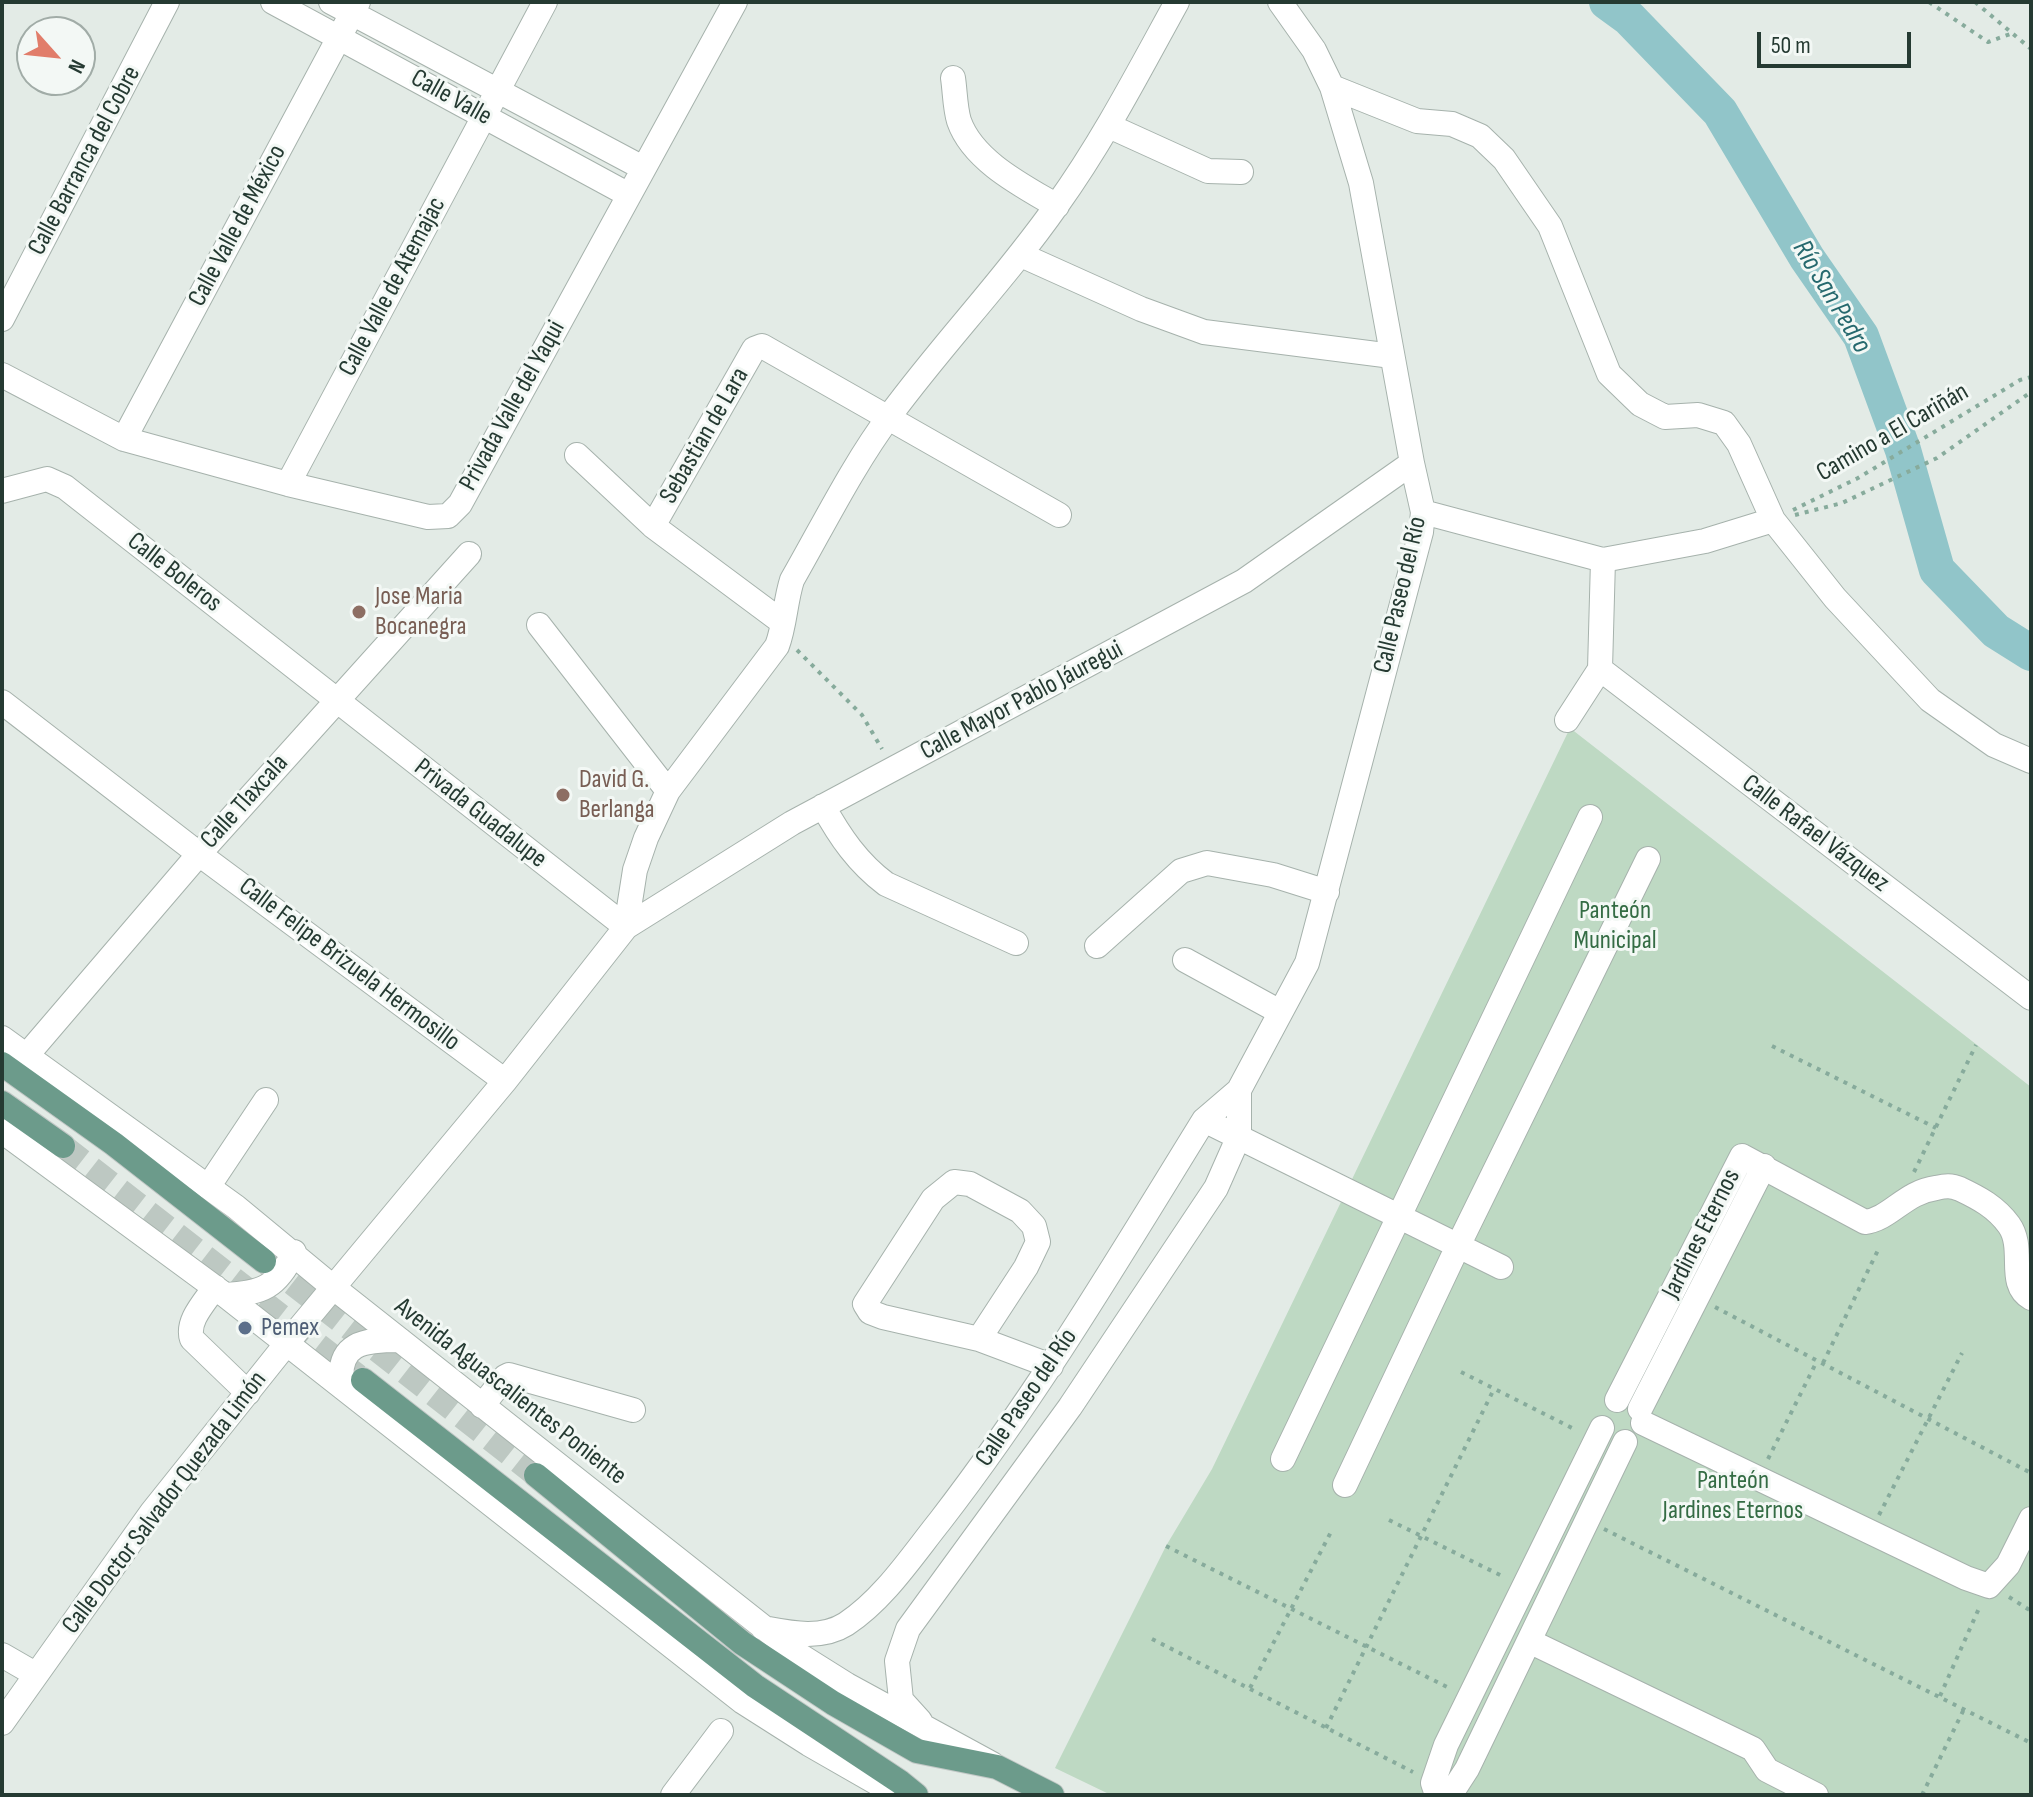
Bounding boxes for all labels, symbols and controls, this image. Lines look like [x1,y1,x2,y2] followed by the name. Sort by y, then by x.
[16,16,96,96] north arrow
[1761,16,1915,66] scale bar
[1771,31,1811,60] text: 50 m
[61,55,91,78] text: N
[22,61,148,261] street label: Calle Barranca del Cobre
[405,63,497,133] street label: Calle Valle
[182,140,294,312] street label: Calle Valle de México
[333,192,453,382] street label: Calle Valle de Atemajac
[1784,235,1878,359] water label: Río San Pedro
[453,316,573,496] street label: Privada Valle del Yaqui
[654,362,756,510] street label: Sebastian de Lara
[1811,377,1975,489] street label: Camino a El Cariñán
[1368,514,1434,676] street label: Calle Paseo del Río
[121,526,227,620] street label: Calle Boleros
[375,581,466,642] place label: Jose Maria Bocanegra
[350,603,368,621] marker: Jose Maria Bocanegra
[915,634,1129,768] street label: Calle Mayor Pablo Jáuregui
[195,749,295,855] street label: Calle Tlaxcala
[408,753,552,875] street label: Privada Guadalupe
[579,764,655,826] place label: David G. Berlanga
[1735,769,1895,899] street label: Calle Rafael Vázquez
[554,786,572,804] marker: David G. Berlanga
[232,872,466,1058] street label: Calle Felipe Brizuela Hermosillo
[1573,895,1657,956] park label: Panteón Municipal
[1656,1164,1748,1304] street label: Jardines Eternos
[388,1292,632,1492] street label: Avenida Aguascalientes Poniente
[261,1312,319,1344] place label: Pemex
[236,1319,254,1337] marker: Pemex
[969,1323,1085,1473] street label: Calle Paseo del Río
[56,1366,274,1640] street label: Calle Doctor Salvador Quezada Limón
[1663,1465,1803,1526] park label: Panteón Jardines Eternos

